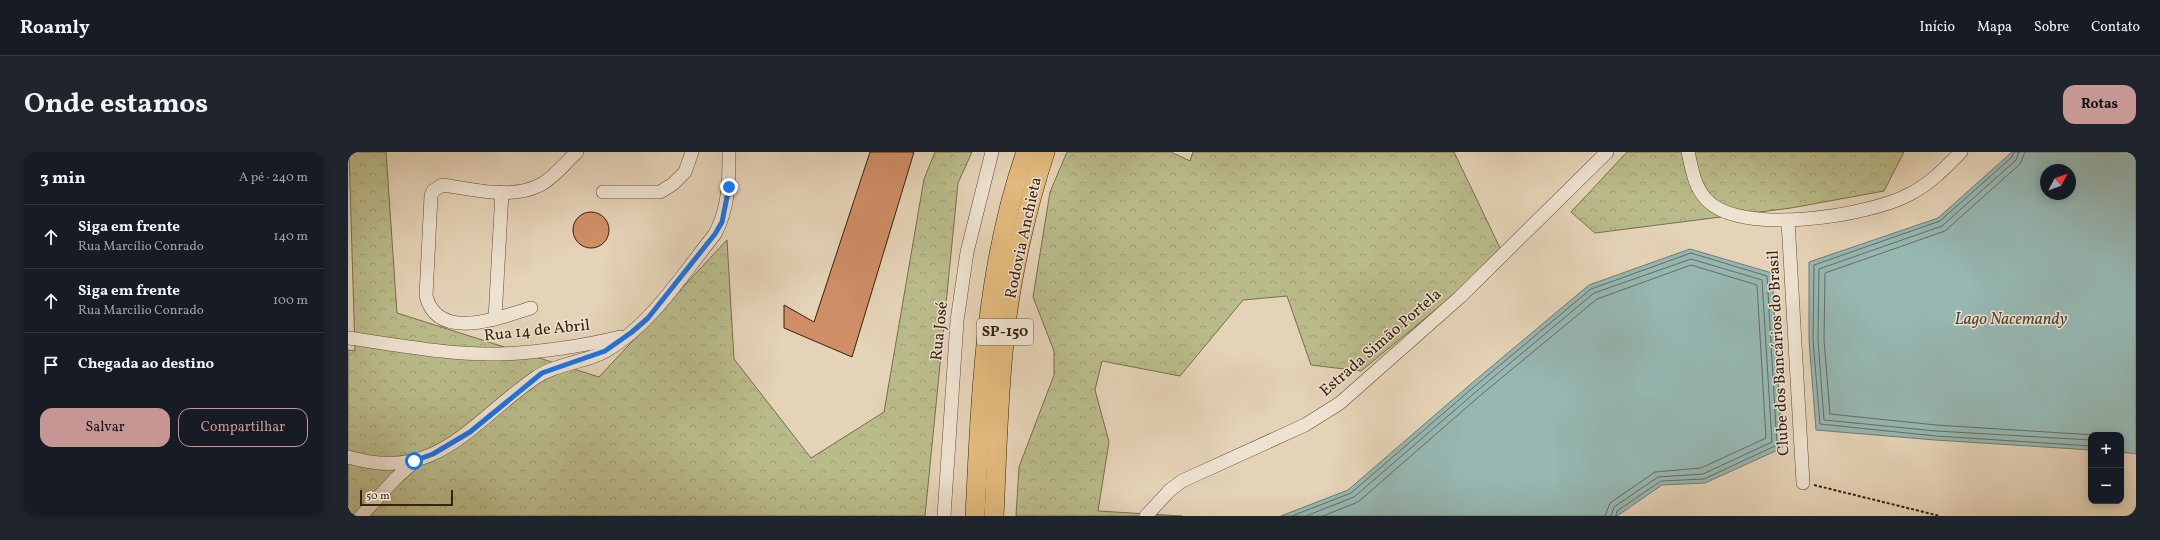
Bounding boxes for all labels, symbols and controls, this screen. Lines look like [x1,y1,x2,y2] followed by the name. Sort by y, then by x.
[20,15,90,41] text: Roamly
[1919,18,1955,37] text: Início
[1977,18,2012,37] text: Mapa
[2034,18,2069,37] text: Sobre
[2091,18,2140,37] text: Contato
[24,85,208,124] text: Onde estamos
[2063,85,2136,124] button: Rotas
[2040,164,2076,200] north arrow
[40,167,86,190] text: 3 min
[239,169,308,187] text: A pé · 240 m
[1000,175,1048,301] street label: Rodovia Anchieta
[720,178,738,196] route end
[78,217,180,238] text: Siga em frente
[40,226,62,248] icon: ahead
[274,228,308,246] text: 140 m
[78,238,204,256] text: Rua Marcílio Conrado
[1763,249,1795,456] street label: Clube dos Bancários do Brasil
[78,281,180,302] text: Siga em frente
[1316,284,1447,402] street label: Estrada Simão Portela
[40,290,62,312] icon: ahead
[273,292,308,310] text: 100 m
[926,300,954,362] street label: Rua José
[78,302,204,320] text: Rua Marcilio Conrado
[1954,308,2068,331] water label: Lago Nacemandy
[483,314,591,347] street label: Rua 14 de Abril
[977,319,1033,345] road number: SP-150
[40,354,62,376] icon: arrive
[78,354,214,375] text: Chegada ao destino
[40,408,170,447] button: Salvar
[178,408,308,447] button: Compartilhar
[2088,432,2124,504] map controls
[2088,432,2124,468] button: +
[405,452,423,470] route start
[2088,468,2124,504] button: −
[360,488,453,507] scale bar
[366,489,390,504] text: 50 m

